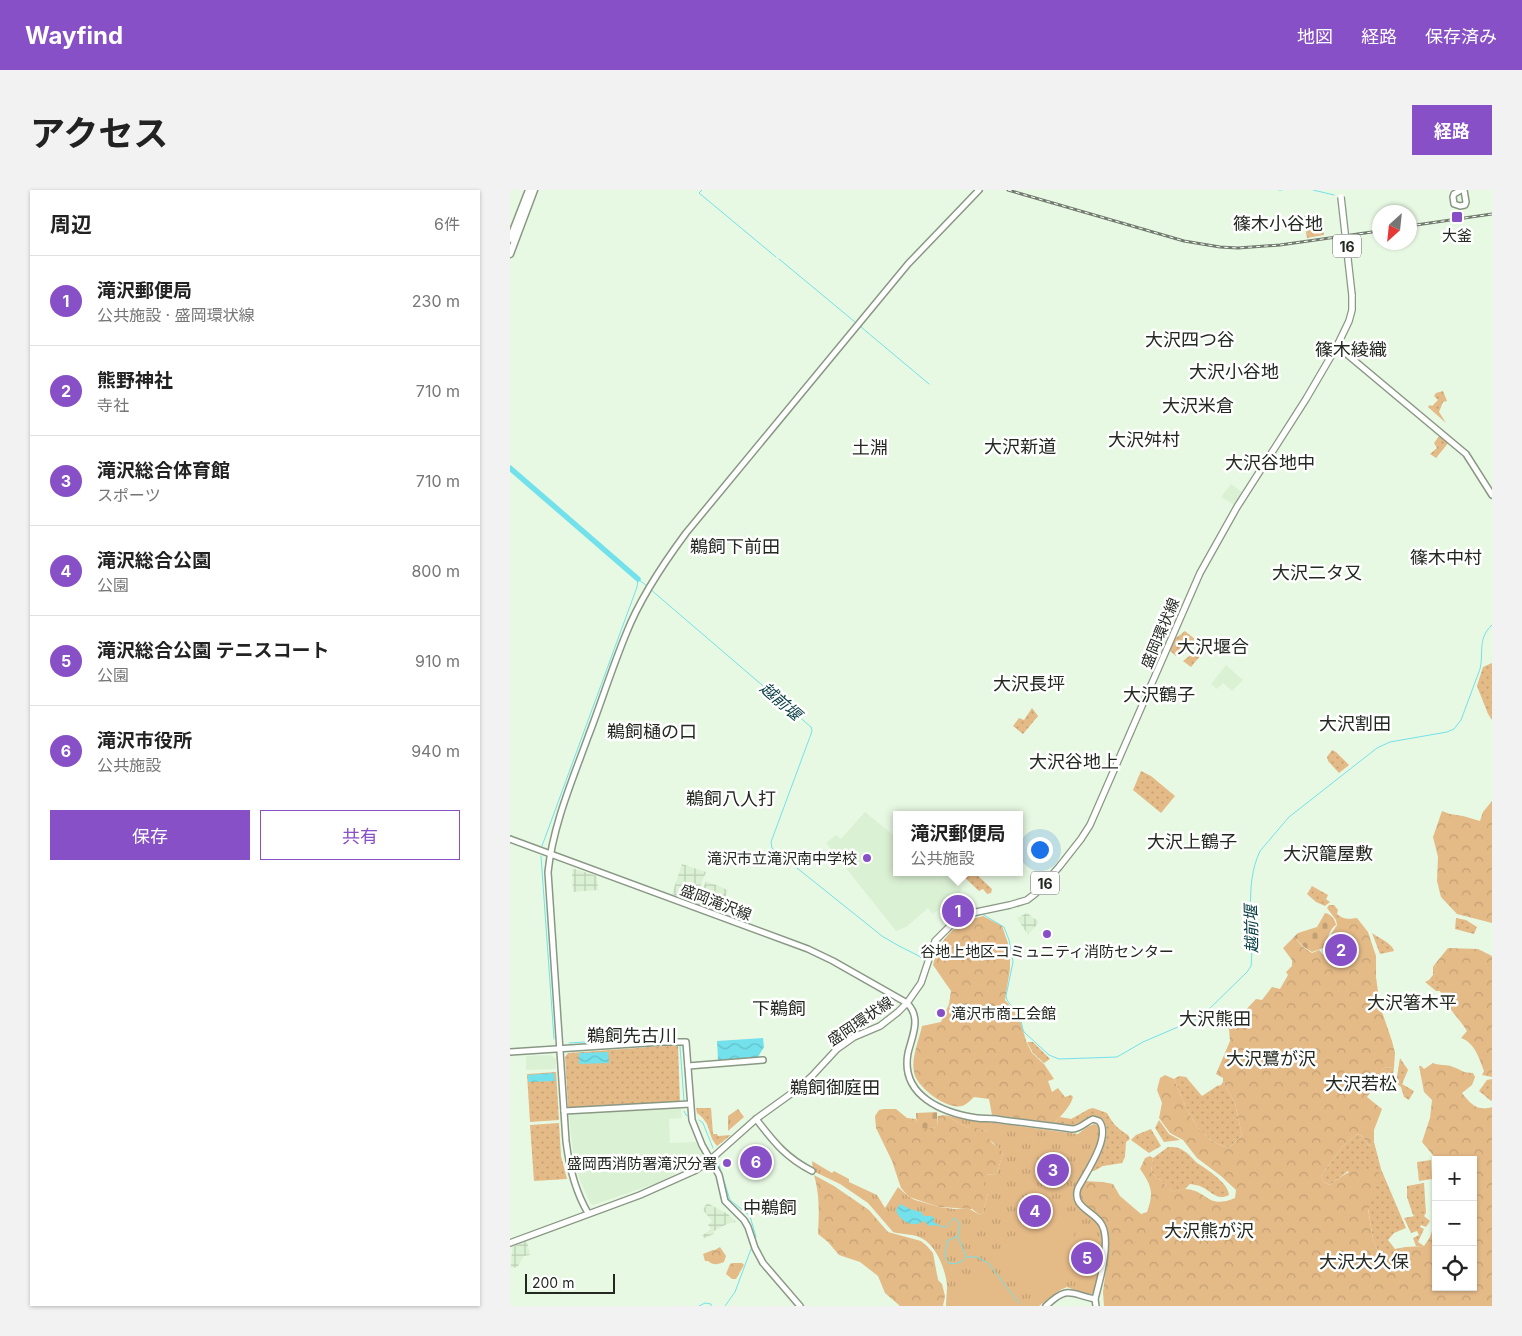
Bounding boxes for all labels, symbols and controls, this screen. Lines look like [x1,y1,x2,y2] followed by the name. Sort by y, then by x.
[25,21,123,50] text: Wayfind
[1297,26,1333,47] text: 地図
[1361,26,1397,47] text: 経路
[1425,26,1497,47] text: 保存済み
[1412,105,1492,155] button: 経路
[30,112,168,154] text: アクセス
[1372,205,1417,250] north arrow
[1450,210,1464,224] marker: 大釜
[50,212,92,237] text: 周辺
[1233,213,1323,234] district label: 篠木小谷地
[434,214,460,234] text: 6件
[1442,226,1472,245] place label: 大釜
[1333,234,1361,258] road number: 16
[97,279,192,302] text: 滝沢郵便局
[63,291,69,311] text: 1
[412,291,460,311] text: 230 m
[97,305,255,325] text: 公共施設 · 盛岡環状線
[1145,329,1235,350] district label: 大沢四つ谷
[1315,339,1387,360] district label: 篠木綾織
[1189,361,1279,382] district label: 大沢小谷地
[97,369,173,392] text: 熊野神社
[61,381,71,401] text: 2
[416,381,460,401] text: 710 m
[97,395,129,415] text: 寺社
[1162,395,1234,416] district label: 大沢米倉
[1108,429,1180,450] district label: 大沢舛村
[984,436,1056,457] district label: 大沢新道
[852,437,888,458] district label: 土淵
[1225,452,1315,473] district label: 大沢谷地中
[97,459,230,482] text: 滝沢総合体育館
[61,471,71,491] text: 3
[416,471,460,491] text: 710 m
[97,485,161,505] text: スポーツ
[690,536,780,557] district label: 鵜飼下前田
[1410,547,1482,568] district label: 篠木中村
[97,549,211,572] text: 滝沢総合公園
[61,561,71,581] text: 4
[411,561,460,581] text: 800 m
[1272,562,1362,583] district label: 大沢二タ又
[97,575,129,595] text: 公園
[1137,595,1183,671] street label: 盛岡環状線
[1177,636,1249,657] district label: 大沢堰合
[97,639,330,662] text: 滝沢総合公園 テニスコート
[61,651,71,671] text: 5
[415,651,460,671] text: 910 m
[97,665,129,685] text: 公園
[993,673,1065,694] district label: 大沢長坪
[756,678,808,726] water label: 越前堰
[1123,684,1195,705] district label: 大沢鶴子
[1319,713,1391,734] district label: 大沢割田
[607,721,697,742] district label: 鵜飼樋の口
[97,729,192,752] text: 滝沢市役所
[61,741,71,761] text: 6
[411,741,460,761] text: 940 m
[1029,751,1119,772] district label: 大沢谷地上
[97,755,161,775] text: 公共施設
[686,788,776,809] district label: 鵜飼八人打
[50,810,250,860] button: 保存
[260,810,460,860] button: 共有
[893,811,1023,876] popup
[910,822,1006,845] text: 滝沢郵便局
[1147,831,1237,852] district label: 大沢上鶴子
[1027,837,1053,863] your location
[1283,843,1373,864] district label: 大沢籠屋敷
[910,848,975,868] text: 公共施設
[707,849,857,868] place label: 滝沢市立滝沢南中学校
[861,852,873,864] marker: 滝沢市立滝沢南中学校
[1031,871,1059,894] road number: 16
[678,880,754,924] street label: 盛岡滝沢線
[942,892,974,930] pin: 1
[1241,902,1261,953] water label: 越前堰
[1041,928,1053,940] marker: 谷地上地区コミュニティ消防センター
[1325,931,1357,969] pin: 2
[920,942,1174,961] place label: 谷地上地区コミュニティ消防センター
[824,992,896,1050] street label: 盛岡環状線
[1367,992,1457,1013] district label: 大沢箸木平
[752,998,806,1019] district label: 下鵜飼
[951,1004,1056,1023] place label: 滝沢市商工会館
[935,1007,947,1019] marker: 滝沢市商工会館
[1179,1008,1251,1029] district label: 大沢熊田
[587,1025,677,1046] district label: 鵜飼先古川
[1226,1048,1316,1069] district label: 大沢鷺が沢
[1325,1073,1397,1094] district label: 大沢若松
[790,1077,880,1098] district label: 鵜飼御庭田
[740,1143,772,1181] pin: 6
[1037,1151,1069,1189] pin: 3
[567,1154,717,1173] place label: 盛岡西消防署滝沢分署
[1432,1156,1477,1291] map controls
[1432,1156,1477,1201] button: +
[721,1157,733,1169] marker: 盛岡西消防署滝沢分署
[1019,1192,1051,1230] pin: 4
[743,1197,797,1218] district label: 中鵜飼
[1432,1201,1477,1246] button: −
[1164,1220,1254,1241] district label: 大沢熊が沢
[1071,1239,1103,1277] pin: 5
[1432,1246,1477,1291] button: locate
[1319,1251,1409,1272] district label: 大沢大久保
[525,1271,615,1294] scale bar
[532,1274,574,1291] text: 200 m

